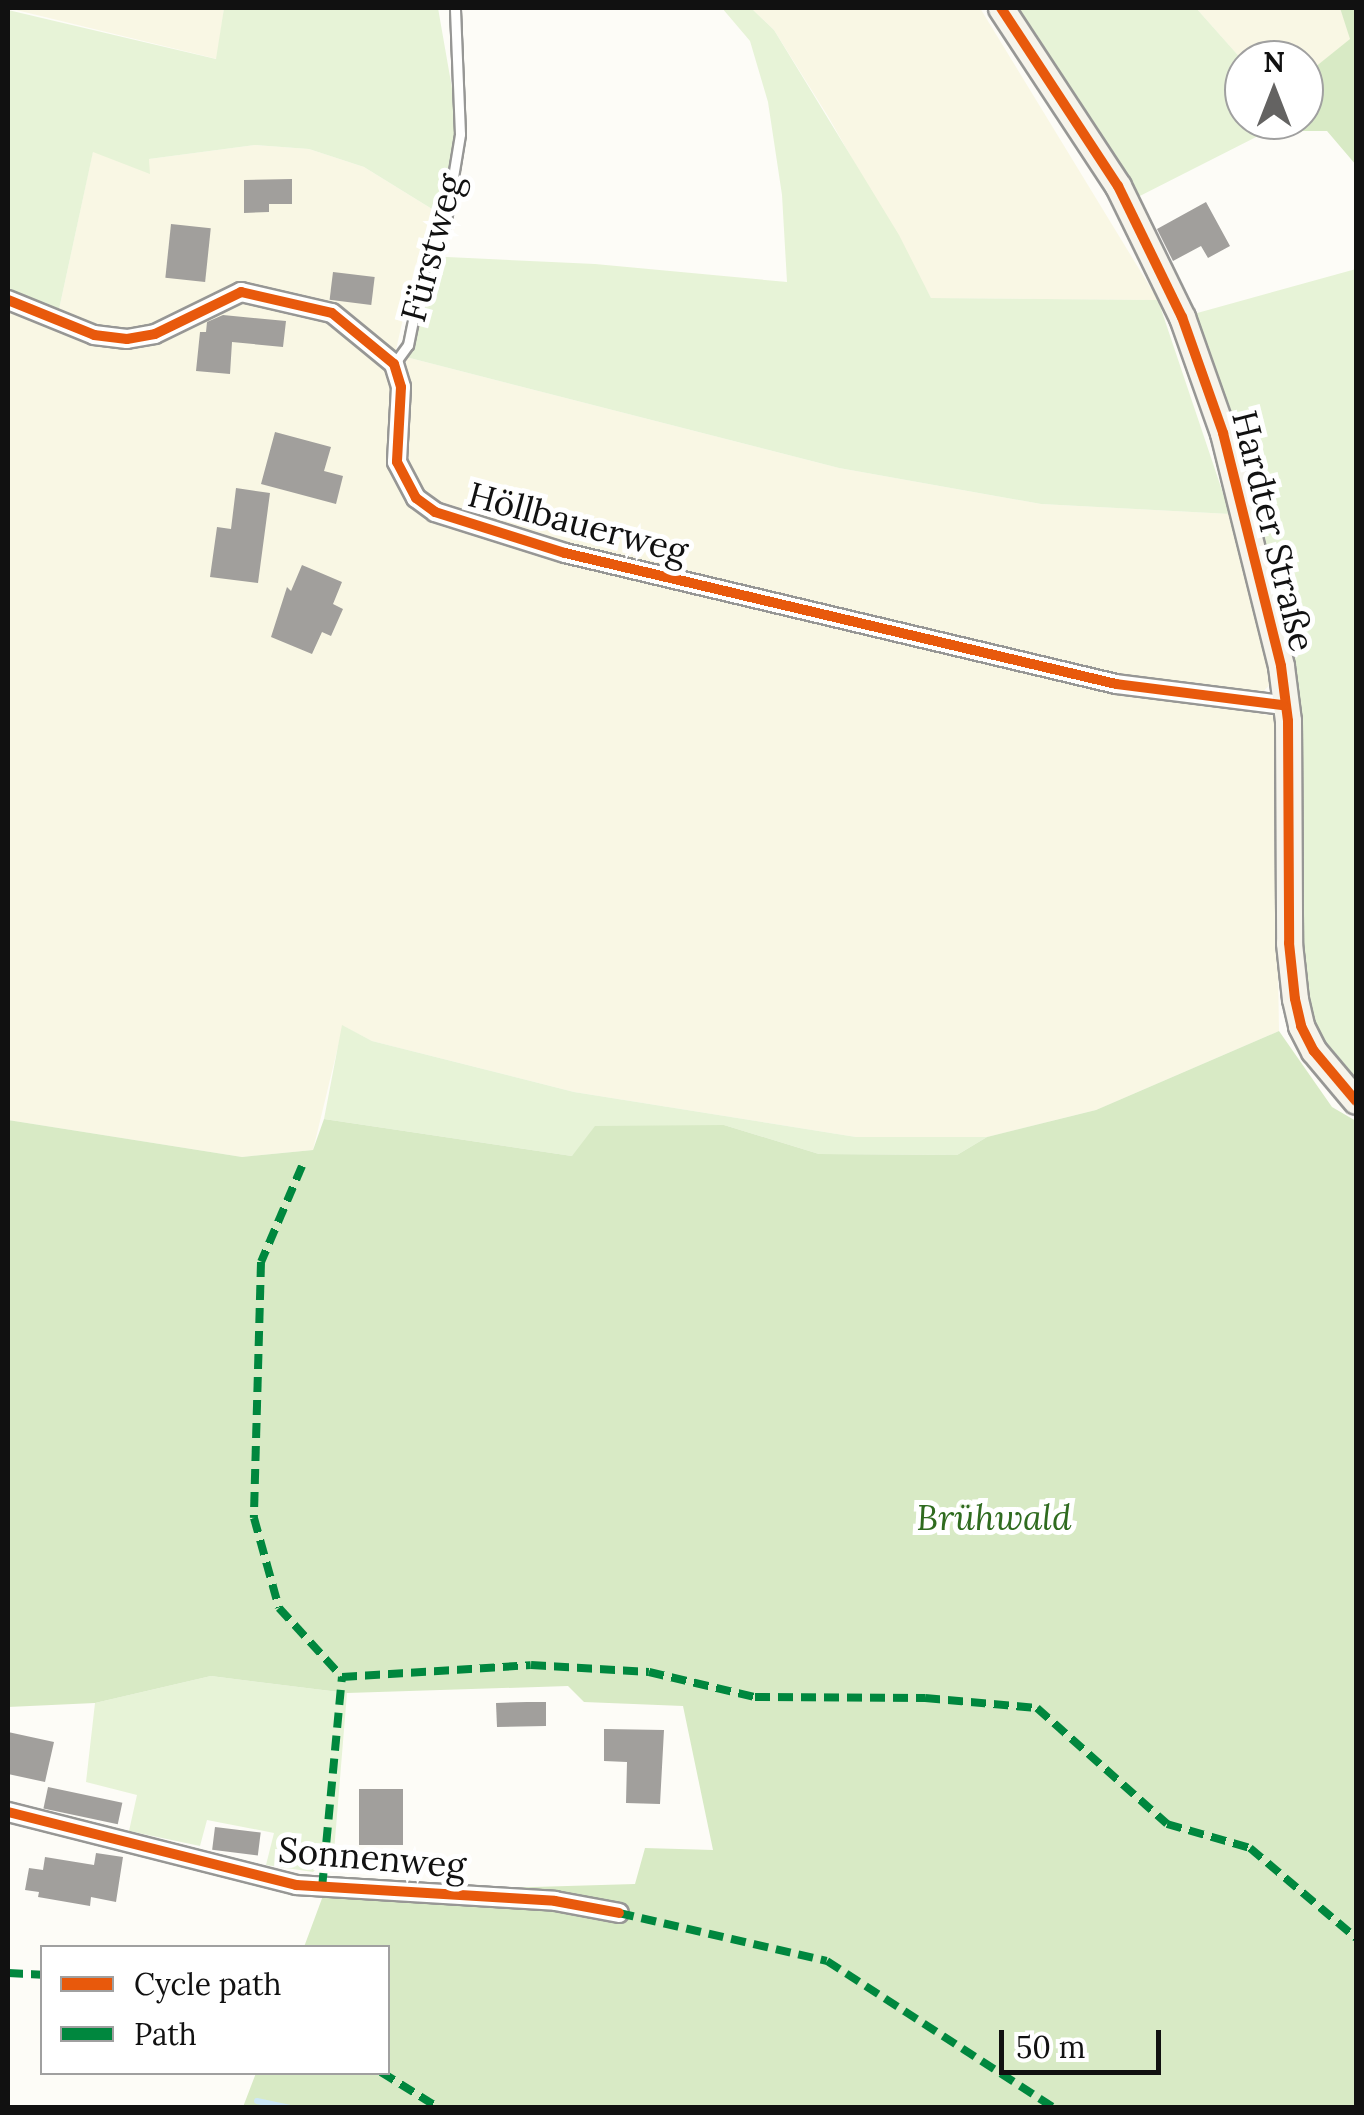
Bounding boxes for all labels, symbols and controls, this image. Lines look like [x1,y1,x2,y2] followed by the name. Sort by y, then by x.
[1224,40,1324,140] north arrow
[1263,44,1285,80] text: N
[392,170,472,326] street label: Fürstweg
[1223,406,1323,656] street label: Hardter Straße
[464,474,692,572] street label: Höllbauerweg
[917,1497,1071,1539] park label: Brühwald
[276,1829,468,1887] street label: Sonnenweg
[40,1945,390,2075] legend
[134,1965,282,2003] text: Cycle path
[1004,2010,1166,2072] scale bar
[134,2015,197,2053] text: Path
[1016,2028,1086,2066] text: 50 m

